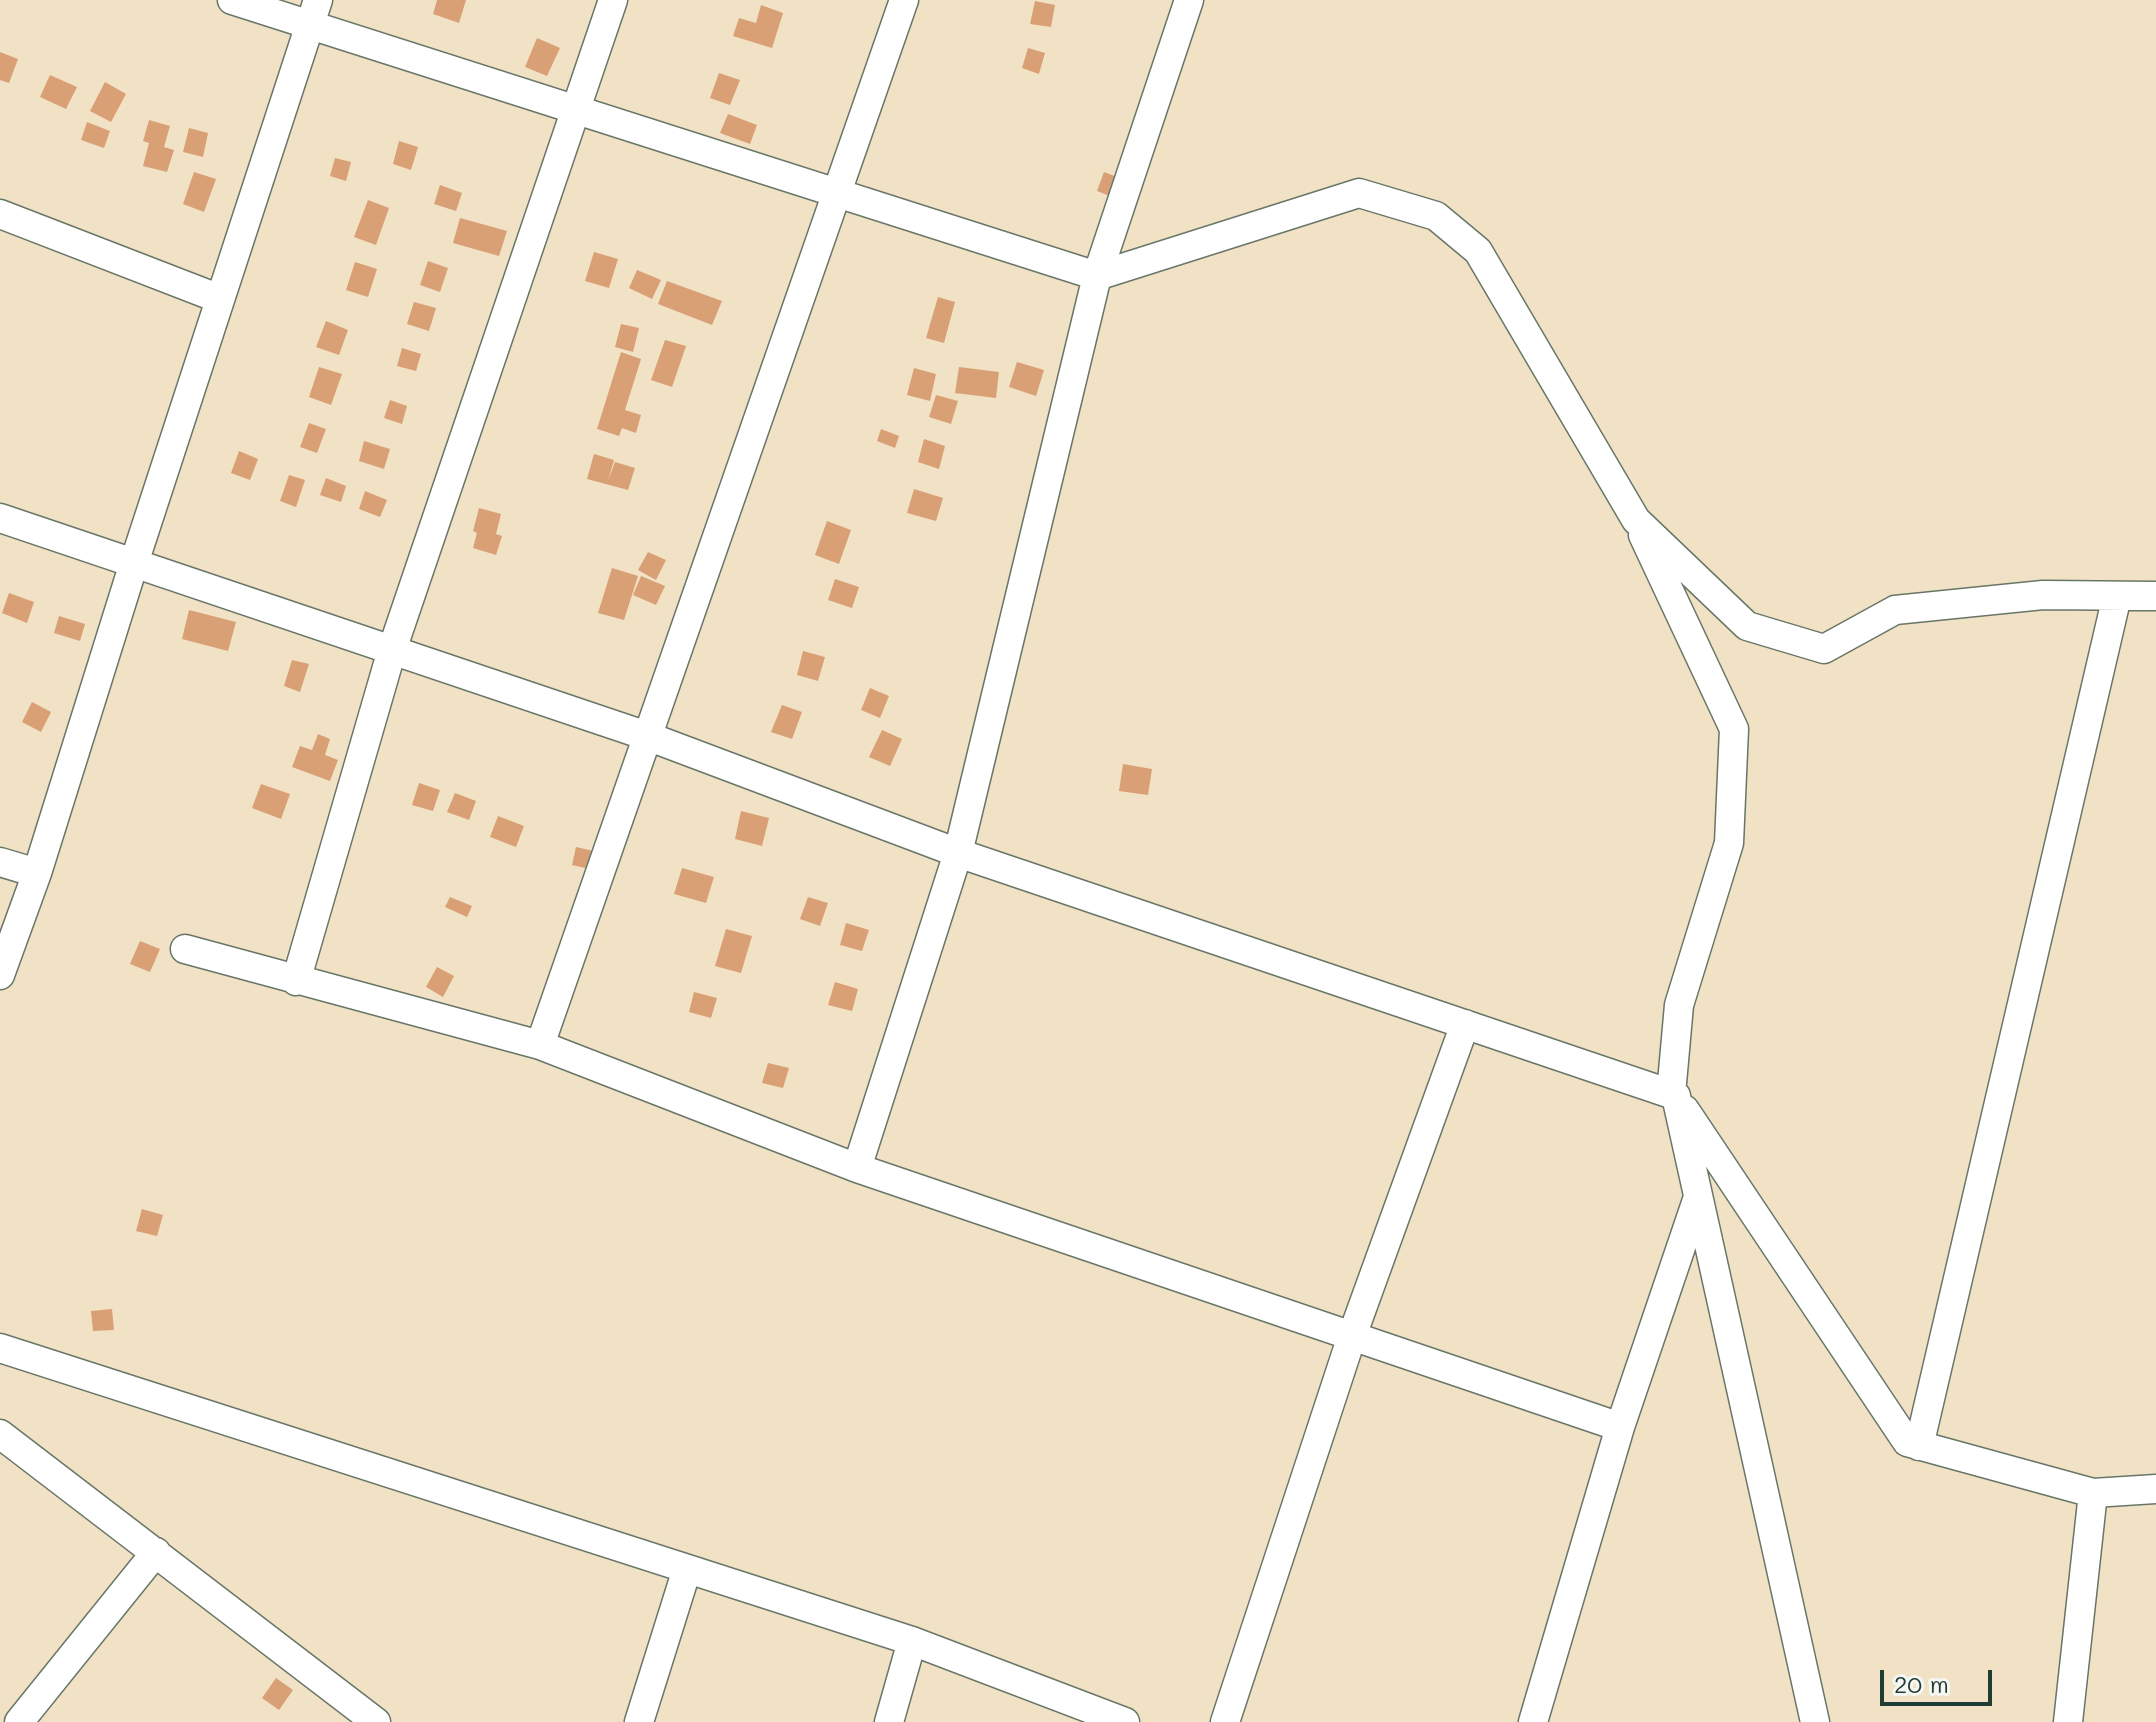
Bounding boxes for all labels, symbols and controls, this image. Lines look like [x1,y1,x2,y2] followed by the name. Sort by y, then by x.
[1884,1654,1996,1704] scale bar
[1894,1668,1949,1699] text: 20 m

